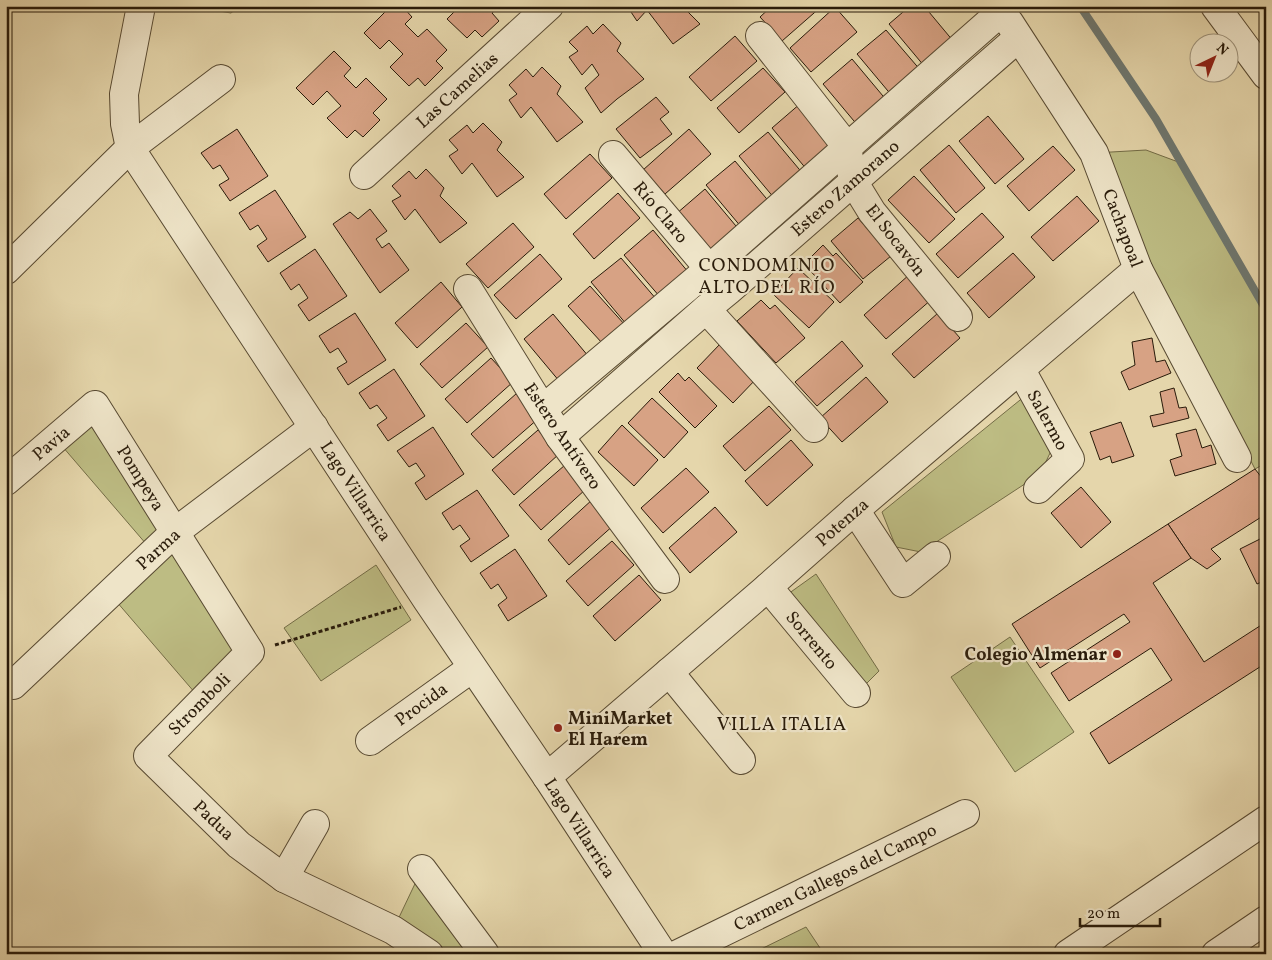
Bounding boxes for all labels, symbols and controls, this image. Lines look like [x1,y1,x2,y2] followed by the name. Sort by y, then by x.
[1190,32,1240,82] north arrow
[1212,39,1232,60] text: N
[411,47,505,135] street label: Las Camelias
[786,135,906,243] street label: Estero Zamorano
[626,177,693,249] street label: Río Claro
[1095,186,1148,271] street label: Cachapoal
[859,200,931,282] street label: El Socavón
[698,253,836,301] district label: CONDOMINIO ALTO DEL RÍO
[517,378,607,495] street label: Estero Antívero
[1020,386,1074,456] street label: Salermo
[28,421,76,467] street label: Pavia
[313,437,397,547] street label: Lago Villarrica
[110,441,170,516] street label: Pompeya
[811,493,875,553] street label: Potenza
[131,523,187,577] street label: Parma
[779,606,843,676] street label: Sorrento
[965,643,1107,668] place label: Colegio Almenar
[1111,648,1123,660] marker: Colegio Almenar
[163,668,237,742] street label: Stromboli
[390,677,454,733] street label: Procida
[568,707,673,753] place label: MiniMarket El Harem
[717,712,847,738] district label: VILLA ITALIA
[552,722,564,734] marker: MiniMarket El Harem
[537,774,621,884] street label: Lago Villarrica
[187,795,239,847] street label: Padua
[730,818,941,938] street label: Carmen Gallegos del Campo
[1080,895,1160,927] scale bar
[1087,904,1120,925] text: 20 m

